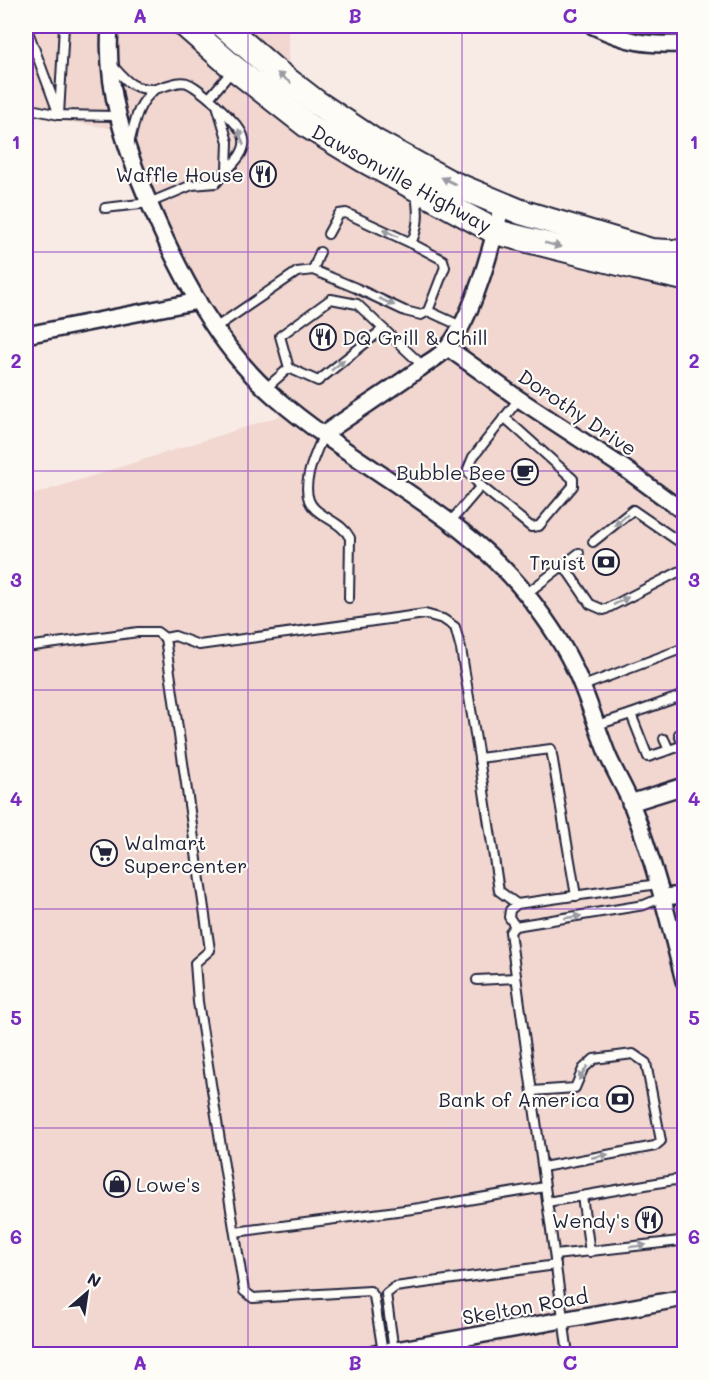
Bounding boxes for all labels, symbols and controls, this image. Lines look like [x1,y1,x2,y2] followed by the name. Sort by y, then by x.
[133,2,147,28] text: A
[348,2,362,28] text: B
[563,2,578,28] text: C
[276,71,292,84] one-way arrow
[308,118,496,238] street label: Dawsonville Highway
[236,127,246,145] one-way arrow
[12,128,20,154] text: 1
[690,128,698,154] text: 1
[248,159,278,189] restaurant icon: Waffle House
[115,161,244,187] place label: Waffle House
[440,176,457,186] one-way arrow
[382,229,399,238] one-way arrow
[543,241,562,251] one-way arrow
[378,297,396,307] one-way arrow
[308,322,338,352] restaurant icon: DQ Grill & Chill
[342,324,488,350] place label: DQ Grill & Chill
[10,347,22,373] text: 2
[688,347,700,373] text: 2
[330,358,346,371] one-way arrow
[514,363,642,461] street label: Dorothy Drive
[510,457,540,487] cafe icon: Bubble Bee
[396,459,506,485] place label: Bubble Bee
[613,513,629,526] one-way arrow
[591,547,621,577] bank icon: Truist
[529,549,586,575] place label: Truist
[10,566,22,592] text: 3
[688,566,700,592] text: 3
[612,596,629,606] one-way arrow
[10,785,23,811] text: 4
[688,785,701,811] text: 4
[124,829,247,878] place label: Walmart Supercenter
[89,838,119,868] supermarket icon: Walmart Supercenter
[563,913,582,922] one-way arrow
[10,1004,22,1030] text: 5
[688,1004,700,1030] text: 5
[578,1064,589,1081] one-way arrow
[605,1084,635,1114] bank icon: Bank of America
[438,1086,600,1112] place label: Bank of America
[591,1151,610,1160] one-way arrow
[102,1169,132,1199] shop icon: Lowe's
[136,1171,200,1197] place label: Lowe's
[634,1205,664,1235] restaurant icon: Wendy's
[552,1207,630,1233] place label: Wendy's
[10,1223,22,1249] text: 6
[688,1223,700,1249] text: 6
[628,1241,647,1251] one-way arrow
[57,1263,117,1323] north arrow
[84,1267,105,1292] text: N
[460,1282,590,1330] street label: Skelton Road
[133,1349,147,1375] text: A
[348,1349,362,1375] text: B
[563,1349,578,1375] text: C

